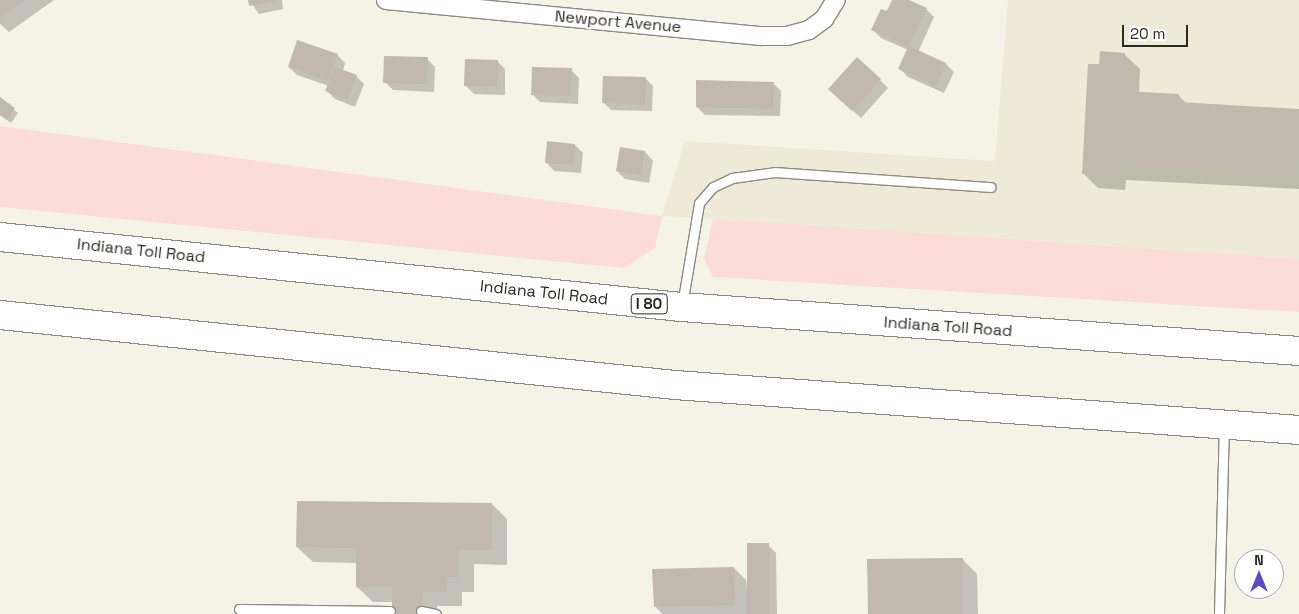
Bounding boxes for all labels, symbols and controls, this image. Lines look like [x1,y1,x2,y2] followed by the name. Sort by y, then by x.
[554,7,682,37] street label: Newport Avenue
[1124,15,1190,47] scale bar
[1130,24,1165,43] text: 20 m
[76,235,206,267] street label: Indiana Toll Road
[479,277,609,309] street label: Indiana Toll Road
[630,292,668,316] road number: I 80
[883,313,1013,341] street label: Indiana Toll Road
[1234,549,1284,599] north arrow
[1254,551,1264,569] text: N

